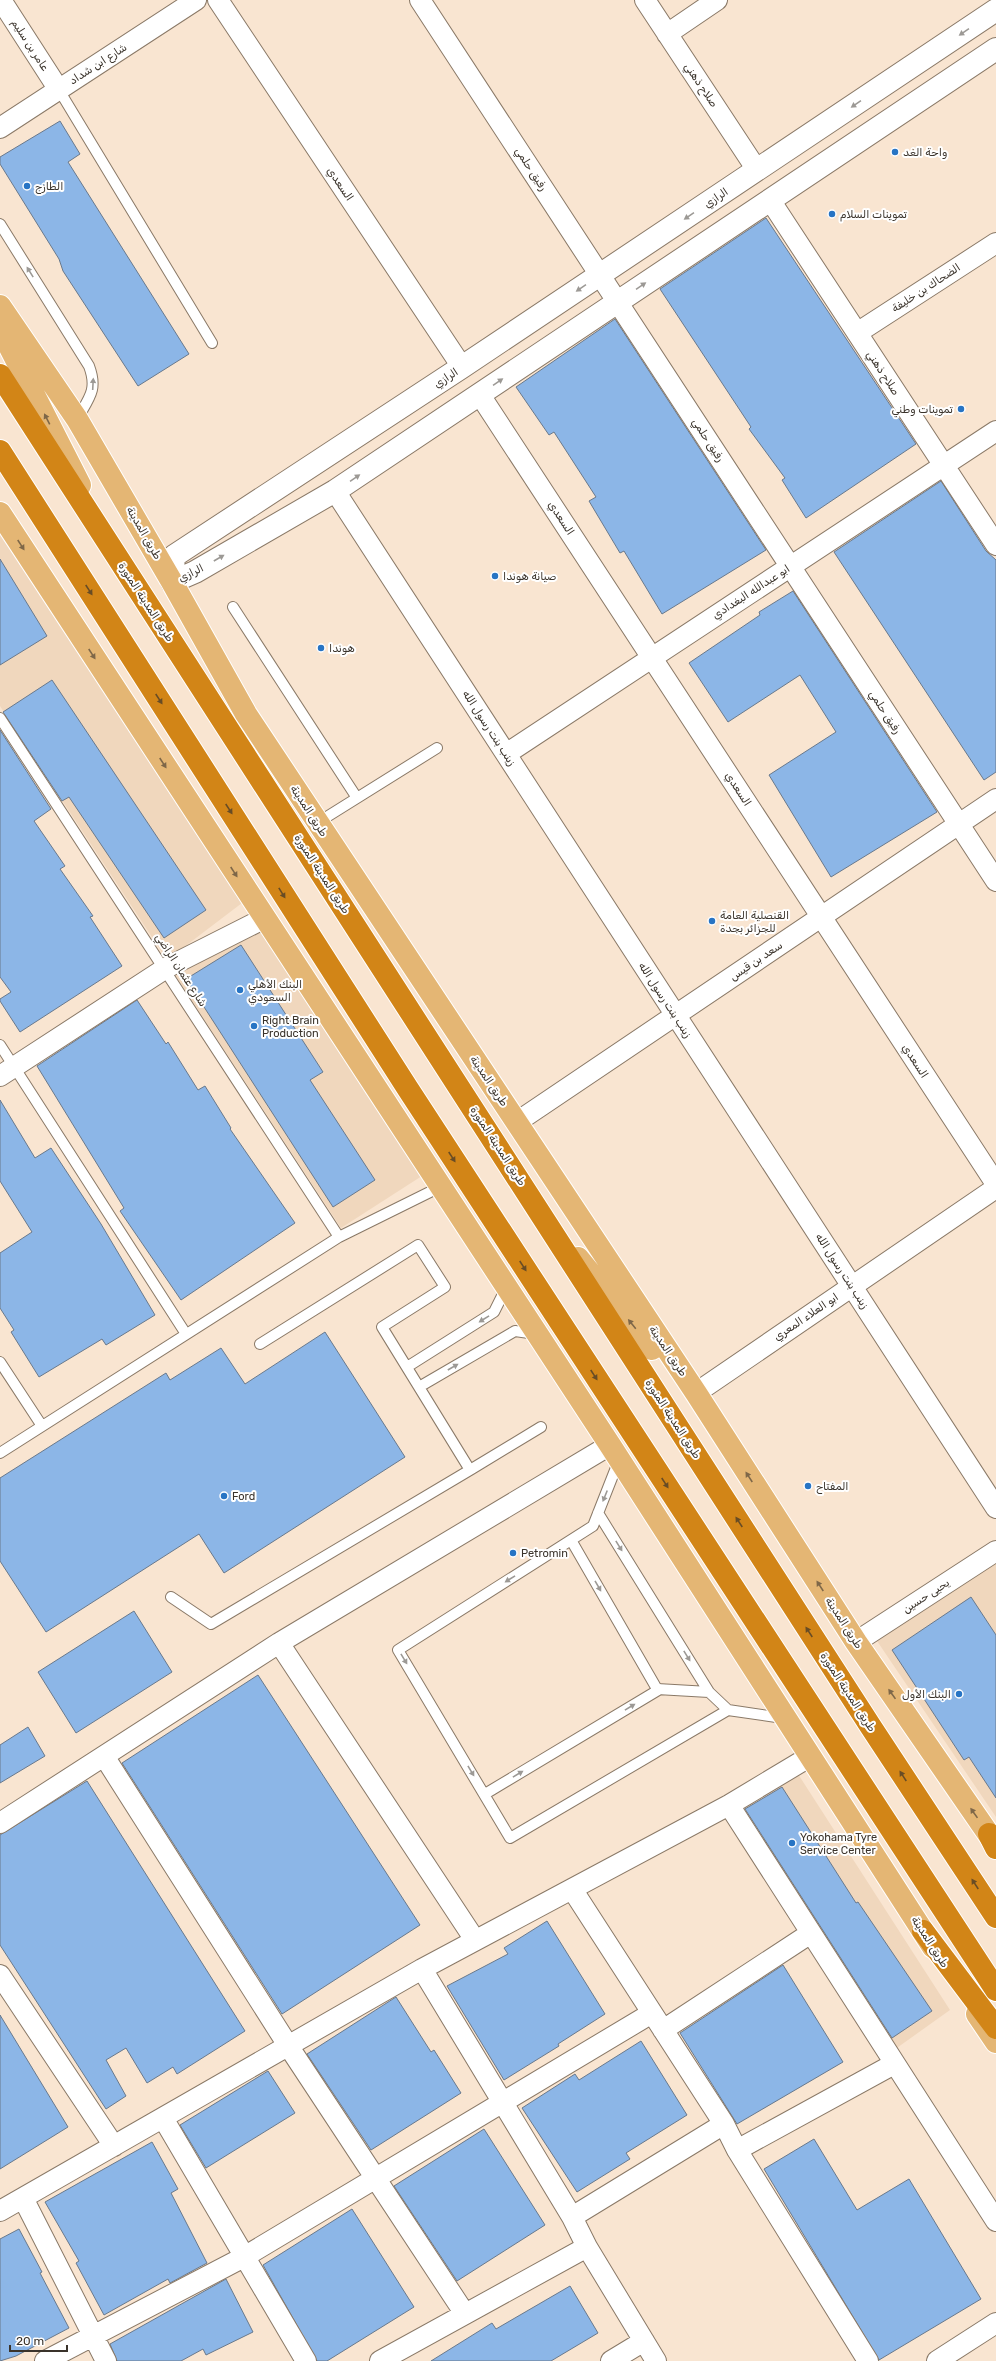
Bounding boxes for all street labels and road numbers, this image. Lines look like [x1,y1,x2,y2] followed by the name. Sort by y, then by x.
[8,17,52,74] street label: عامر بن سليم
[67,41,130,89] street label: شارع ابن شداد
[680,60,721,111] street label: صلاح ذهني
[511,145,550,195] street label: رفيق حلمي
[323,165,356,204] street label: السعدي
[701,185,731,212] street label: الرازي
[889,261,963,315] street label: الضحاك بن خليفة
[862,348,902,399] street label: صلاح ذهني
[431,365,461,392] street label: الرازي
[688,416,727,466] street label: رفيق حلمي
[544,499,577,538] street label: السعدي
[123,504,164,562] street label: طريق المدينة
[115,560,177,645] street label: طريق المدينة المنورة
[176,561,206,586] street label: الرازي
[710,562,793,623] street label: ابو عبدالله البغدادي
[459,688,518,769] street label: زينب بنت رسول الله
[865,688,904,738] street label: رفيق حلمي
[721,770,754,809] street label: السعدي
[287,783,331,840] street label: طريق المدينة
[291,832,353,917] street label: طريق المدينة المنورة
[151,931,209,1010] street label: شارع عثمان الراضي
[727,939,785,983] street label: سعد بن قيس
[635,960,694,1041] street label: زينب بنت رسول الله
[898,1042,931,1081] street label: السعدي
[466,1053,511,1110] street label: طريق المدينة
[467,1104,529,1189] street label: طريق المدينة المنورة
[812,1231,871,1312] street label: زينب بنت رسول الله
[771,1291,841,1344] street label: ابو العلاء المعري
[645,1323,690,1380] street label: طريق المدينة
[642,1377,704,1462] street label: طريق المدينة المنورة
[900,1576,952,1616] street label: يحيى حسين
[822,1595,866,1652] street label: طريق المدينة
[817,1650,879,1735] street label: طريق المدينة المنورة
[908,1914,952,1971] street label: طريق المدينة

